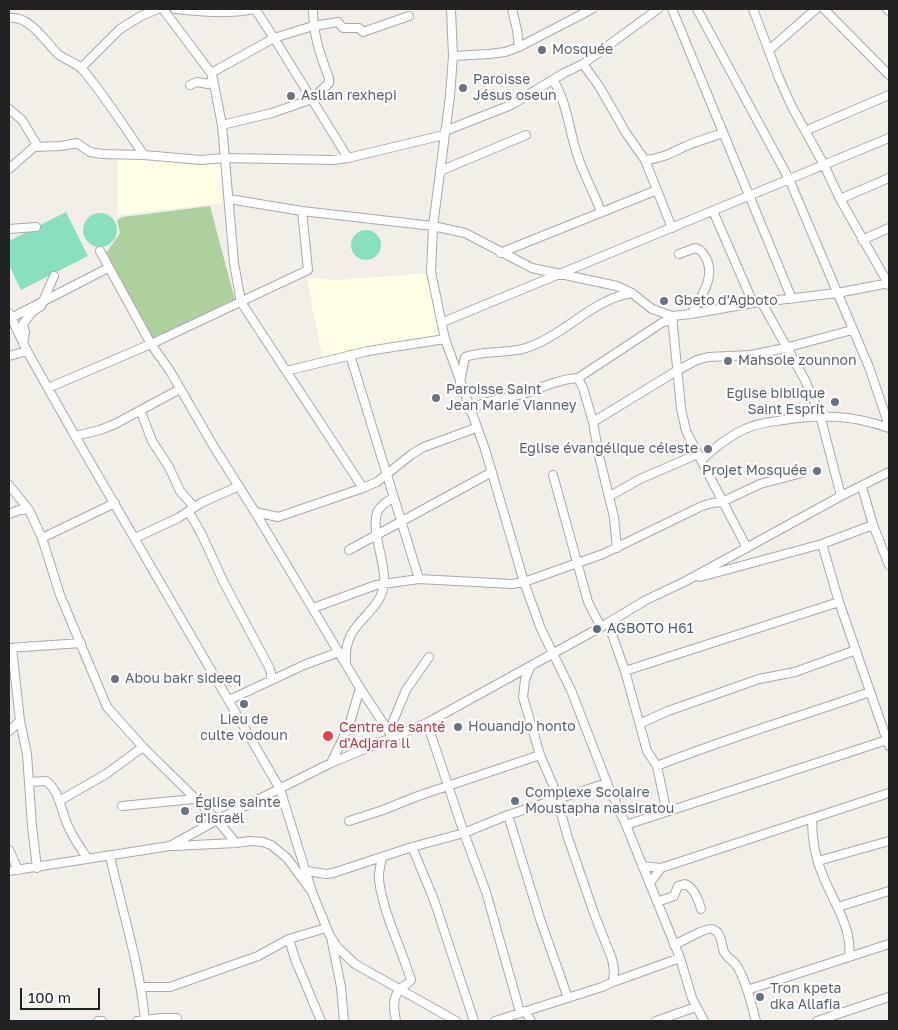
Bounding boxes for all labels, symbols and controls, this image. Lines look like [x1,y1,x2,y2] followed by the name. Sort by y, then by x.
[552,42,613,58] place label: Mosquée
[536,44,548,56] marker: Mosquée
[473,72,557,104] place label: Paroisse Jésus oseun
[457,82,469,94] marker: Paroisse Jésus oseun
[301,88,397,104] place label: Asllan rexhepi
[285,90,297,102] marker: Asllan rexhepi
[674,293,778,309] place label: Gbeto d'Agboto
[658,295,670,307] marker: Gbeto d'Agboto
[738,353,857,369] place label: Mahsole zounnon
[722,355,734,367] marker: Mahsole zounnon
[446,382,577,414] place label: Paroisse Saint Jean Marie Vianney
[726,386,825,418] place label: Eglise biblique Saint Esprit
[430,392,442,404] marker: Paroisse Saint Jean Marie Vianney
[829,396,841,408] marker: Eglise biblique Saint Esprit
[519,441,698,457] place label: Eglise évangélique céleste
[702,443,714,455] marker: Eglise évangélique céleste
[702,463,807,479] place label: Projet Mosquée
[811,465,823,477] marker: Projet Mosquée
[607,621,694,637] place label: AGBOTO H61
[591,623,603,635] marker: AGBOTO H61
[125,671,241,687] place label: Abou bakr sideeq
[109,673,121,685] marker: Abou bakr sideeq
[238,698,250,710] marker: Lieu de culte vodoun
[200,712,288,744] place label: Lieu de culte vodoun
[468,719,576,735] place label: Houandjo honto
[339,720,445,752] place label: Centre de santé d'Adjarra ll
[452,721,464,733] marker: Houandjo honto
[321,729,335,743] marker: Centre de santé d'Adjarra ll
[525,785,674,818] place label: Complexe Scolaire Moustapha nassiratou
[195,795,281,828] place label: Église sainte d'Israël
[509,795,521,807] marker: Complexe Scolaire Moustapha nassiratou
[179,805,191,817] marker: Église sainte d'Israël
[22,978,102,1010] scale bar
[770,981,841,1014] place label: Tron kpeta dka Allafia
[28,988,71,1006] text: 100 m
[754,991,766,1003] marker: Tron kpeta dka Allafia

